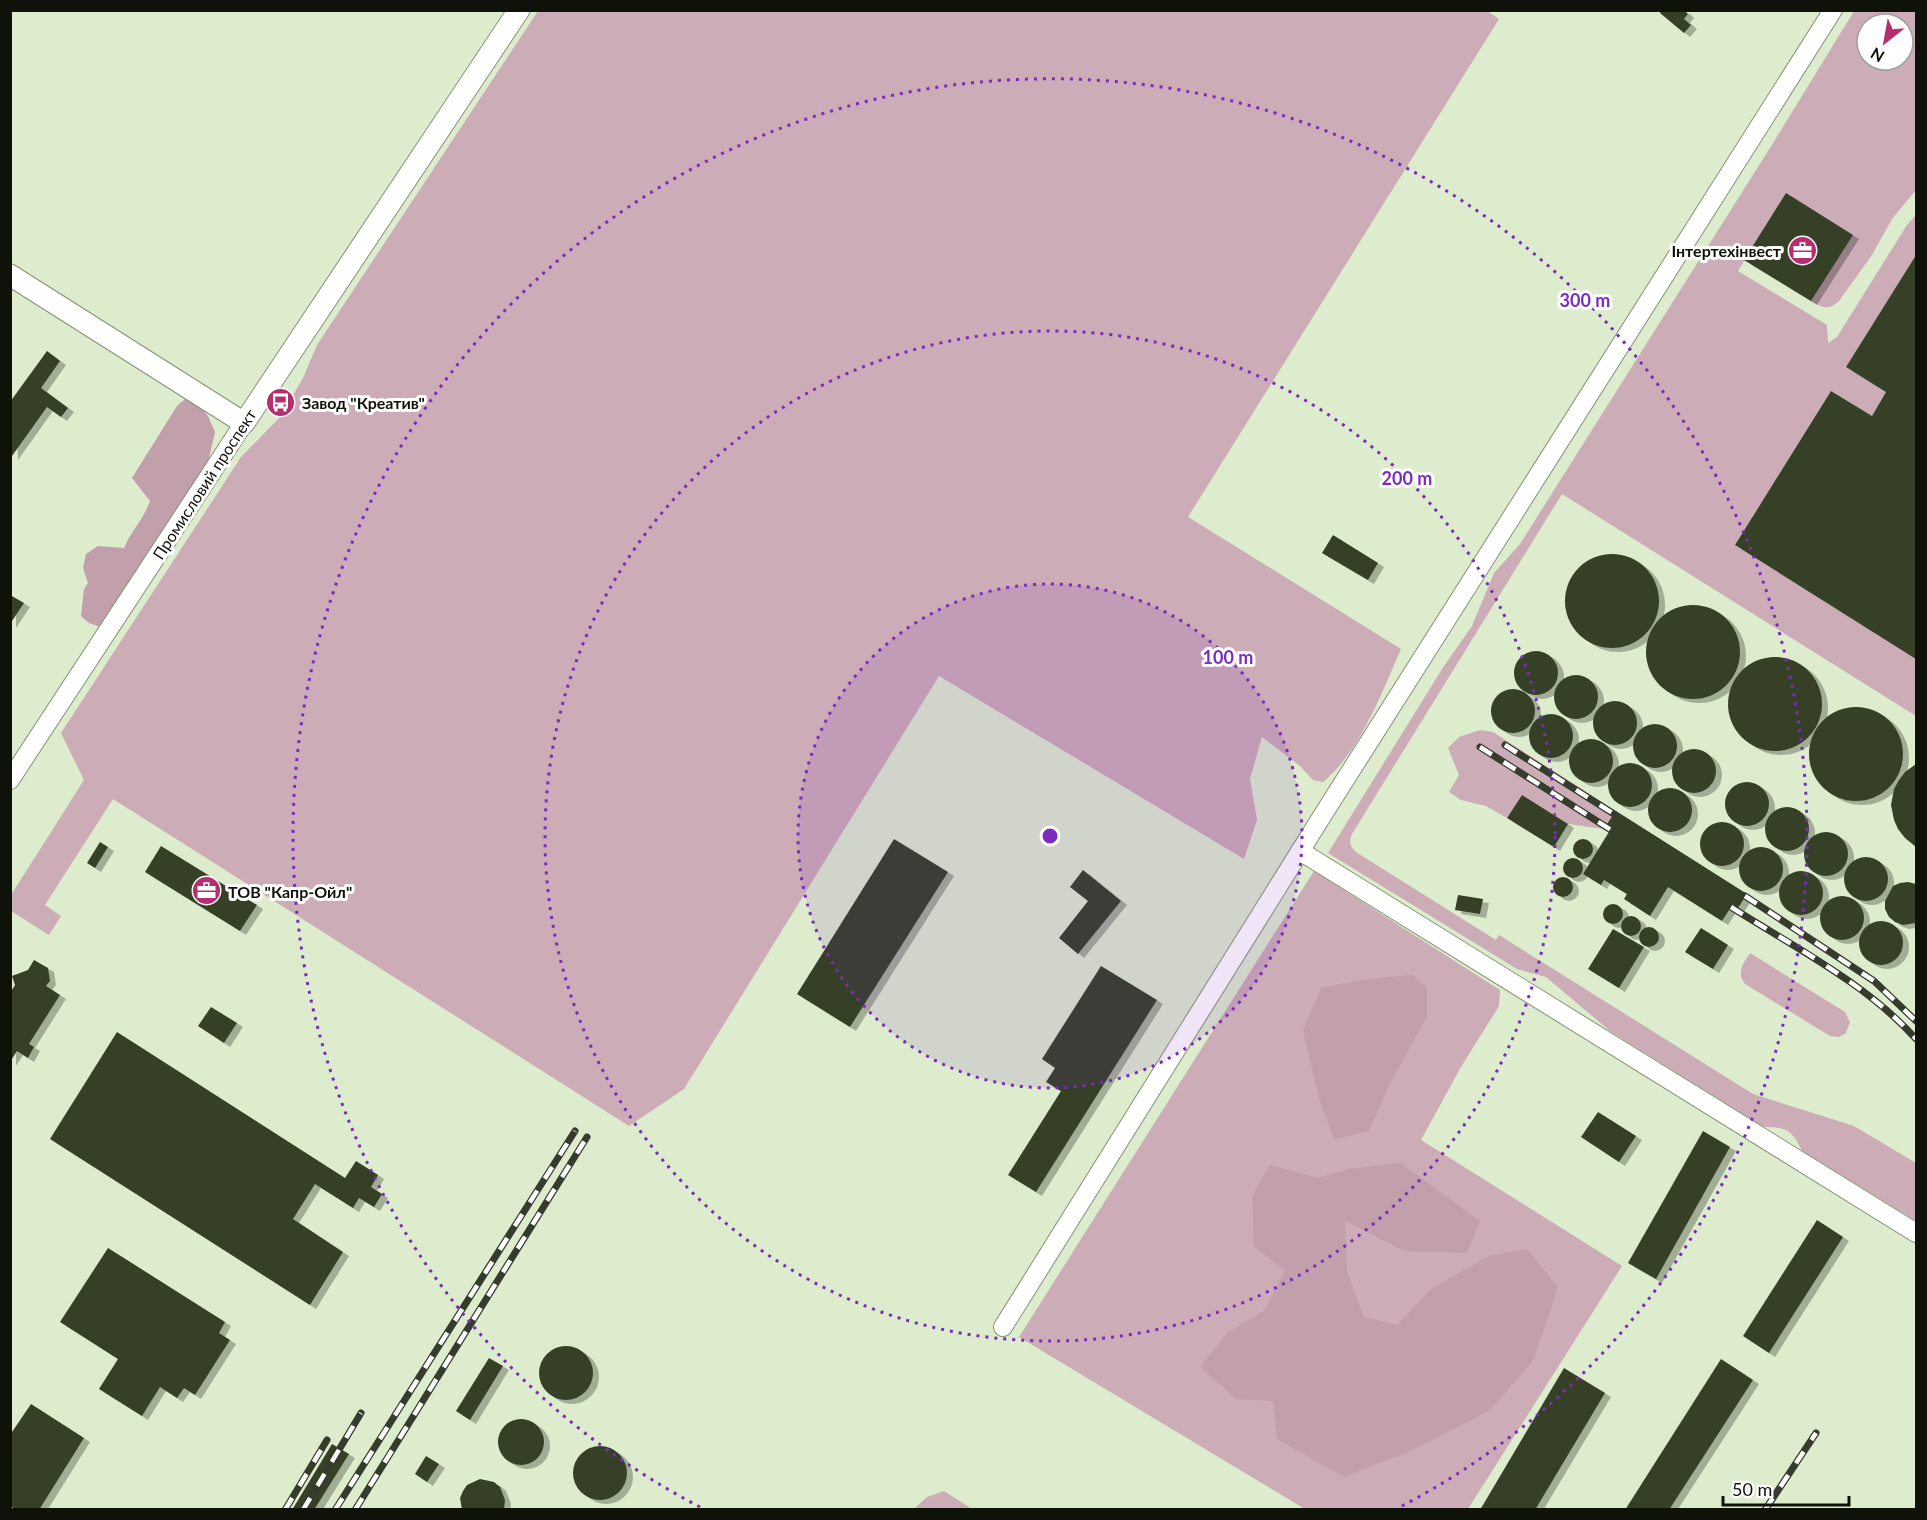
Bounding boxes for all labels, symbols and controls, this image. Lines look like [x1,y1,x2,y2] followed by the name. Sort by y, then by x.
[1855,12,1915,72] north arrow
[1867,44,1887,67] text: N
[1786,234,1818,266] office icon: Інтертехінвест
[1671,241,1782,260] place label: Інтертехінвест
[1560,289,1610,311] text: 300 m
[265,386,297,418] bus stop icon: Завод "Креатив"
[302,393,425,412] place label: Завод "Креатив"
[148,405,260,563] street label: Промисловий проспект
[1382,467,1432,489] text: 200 m
[1203,646,1253,668] text: 100 m
[1040,826,1060,846] centre of rings
[191,875,223,907] office icon: ТОВ "Капр-Ойл"
[228,882,352,901] place label: ТОВ "Капр-Ойл"
[1723,1469,1849,1507] scale bar
[1732,1478,1772,1500] text: 50 m

